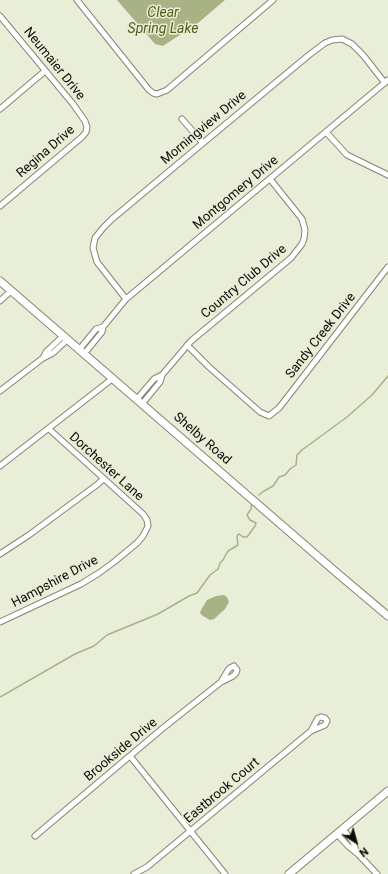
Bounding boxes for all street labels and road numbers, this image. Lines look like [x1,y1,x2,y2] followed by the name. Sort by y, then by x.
[20,25,88,103] street label: Neumaier Drive
[158,88,250,168] street label: Morningview Drive
[14,122,78,182] street label: Regina Drive
[190,153,282,233] street label: Montgomery Drive
[198,242,290,322] street label: Country Club Drive
[283,290,359,382] street label: Sandy Creek Drive
[170,410,234,468] street label: Shelby Road
[66,430,146,504] street label: Dorchester Lane
[9,553,101,611] street label: Hampshire Drive
[81,715,161,785] street label: Brookside Drive
[181,755,263,827] street label: Eastbrook Court

